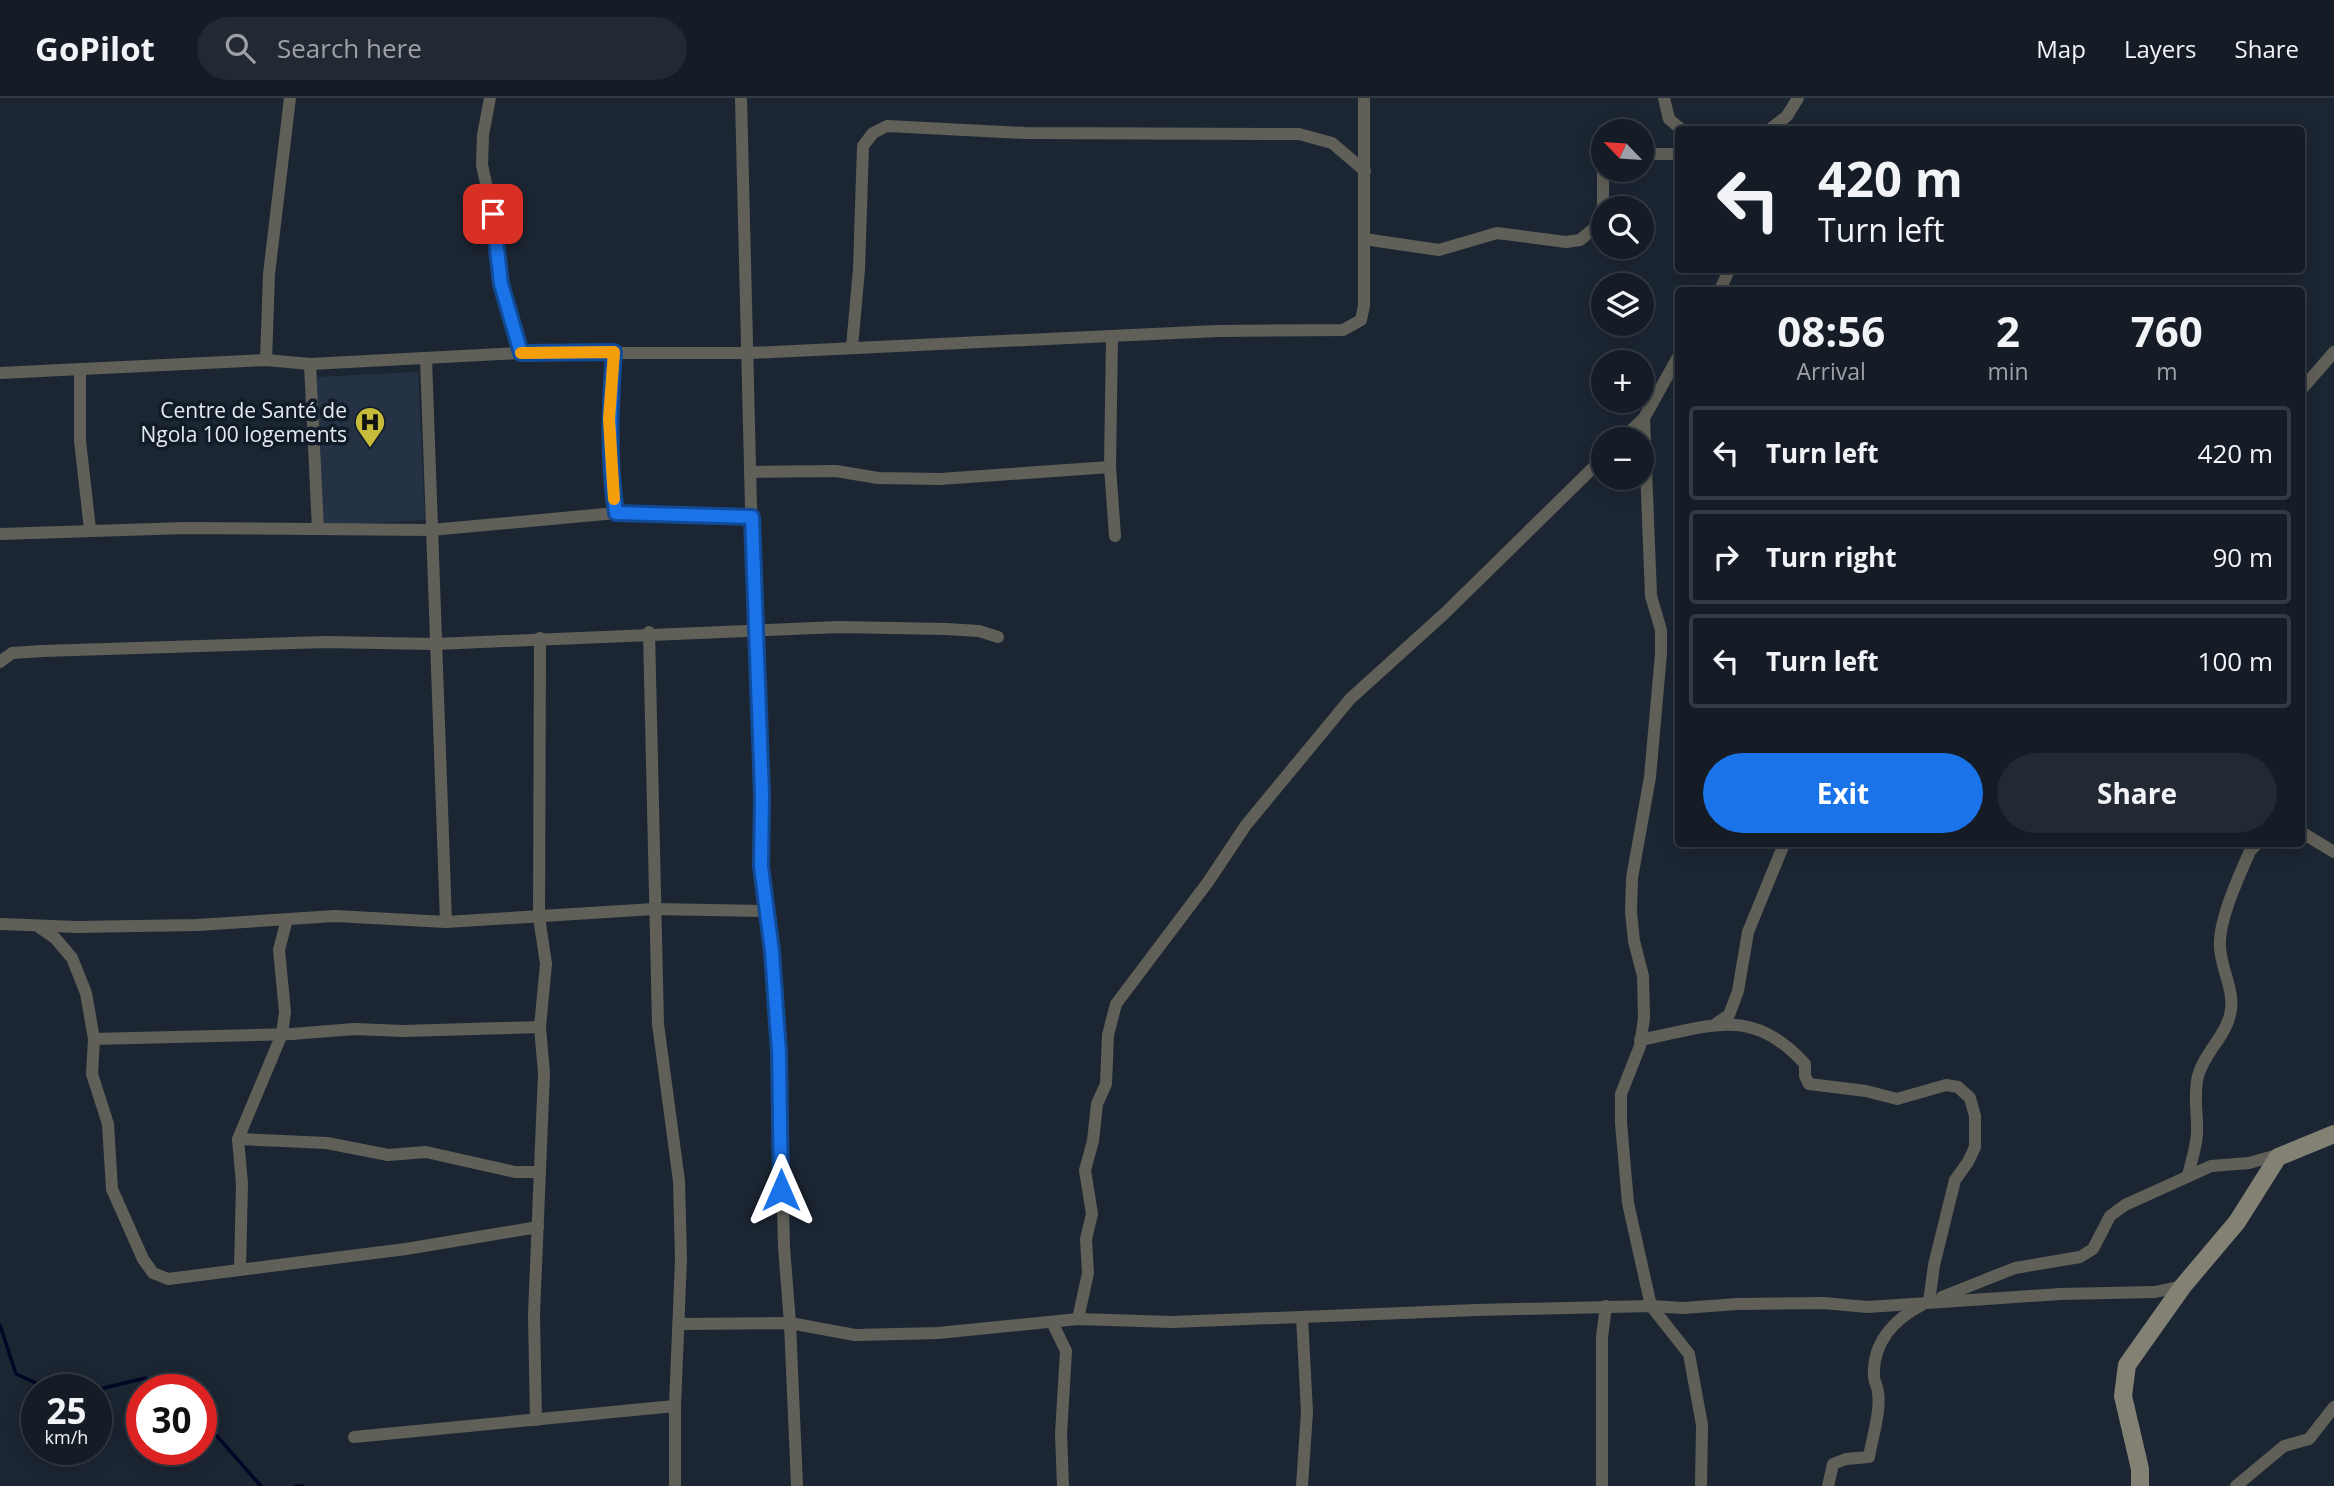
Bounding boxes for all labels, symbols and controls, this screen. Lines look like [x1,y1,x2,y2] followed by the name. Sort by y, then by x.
[197,17,687,80] search box
[35,26,155,71] text: GoPilot
[221,29,259,67] icon: search
[277,30,422,66] text: Search here
[2036,32,2086,65] text: Map
[2124,32,2197,65] text: Layers
[2235,32,2299,65] text: Share
[1591,119,1654,182] north arrow
[1591,119,1654,490] map controls
[1818,145,1963,211] text: 420 m
[1703,154,1794,245] icon: left
[463,184,523,244] pin
[474,195,512,233] icon: arrive
[1591,196,1654,259] button: search
[1818,208,1944,251] text: Turn left
[1591,273,1654,336] button: layers
[1777,302,1885,359] text: 08:56
[1996,302,2020,359] text: 2
[2131,302,2203,359] text: 760
[1591,350,1654,413] button: +
[1797,355,1866,387] text: Arrival
[1987,355,2029,387] text: min
[2156,355,2177,387] text: m
[141,396,347,448] place label: Centre de Santé de Ngola 100 logements
[353,405,387,449] hospital icon: Centre de Santé de Ngola 100 logements
[1591,427,1654,490] button: −
[1707,434,1745,472] icon: left
[1766,435,1878,471] text: Turn left
[2198,435,2273,471] text: 420 m
[1707,538,1745,576] icon: right
[1766,539,1897,575] text: Turn right
[2212,539,2273,575] text: 90 m
[1707,642,1745,680] icon: left
[1766,643,1878,679] text: Turn left
[2198,643,2273,679] text: 100 m
[1703,753,1983,833] button: Exit
[1997,753,2277,833] button: Share
[744,1153,818,1227] position arrow
[126,1374,217,1465] speed limit sign: 30
[46,1387,87,1434] text: 25
[45,1425,88,1449] text: km/h

